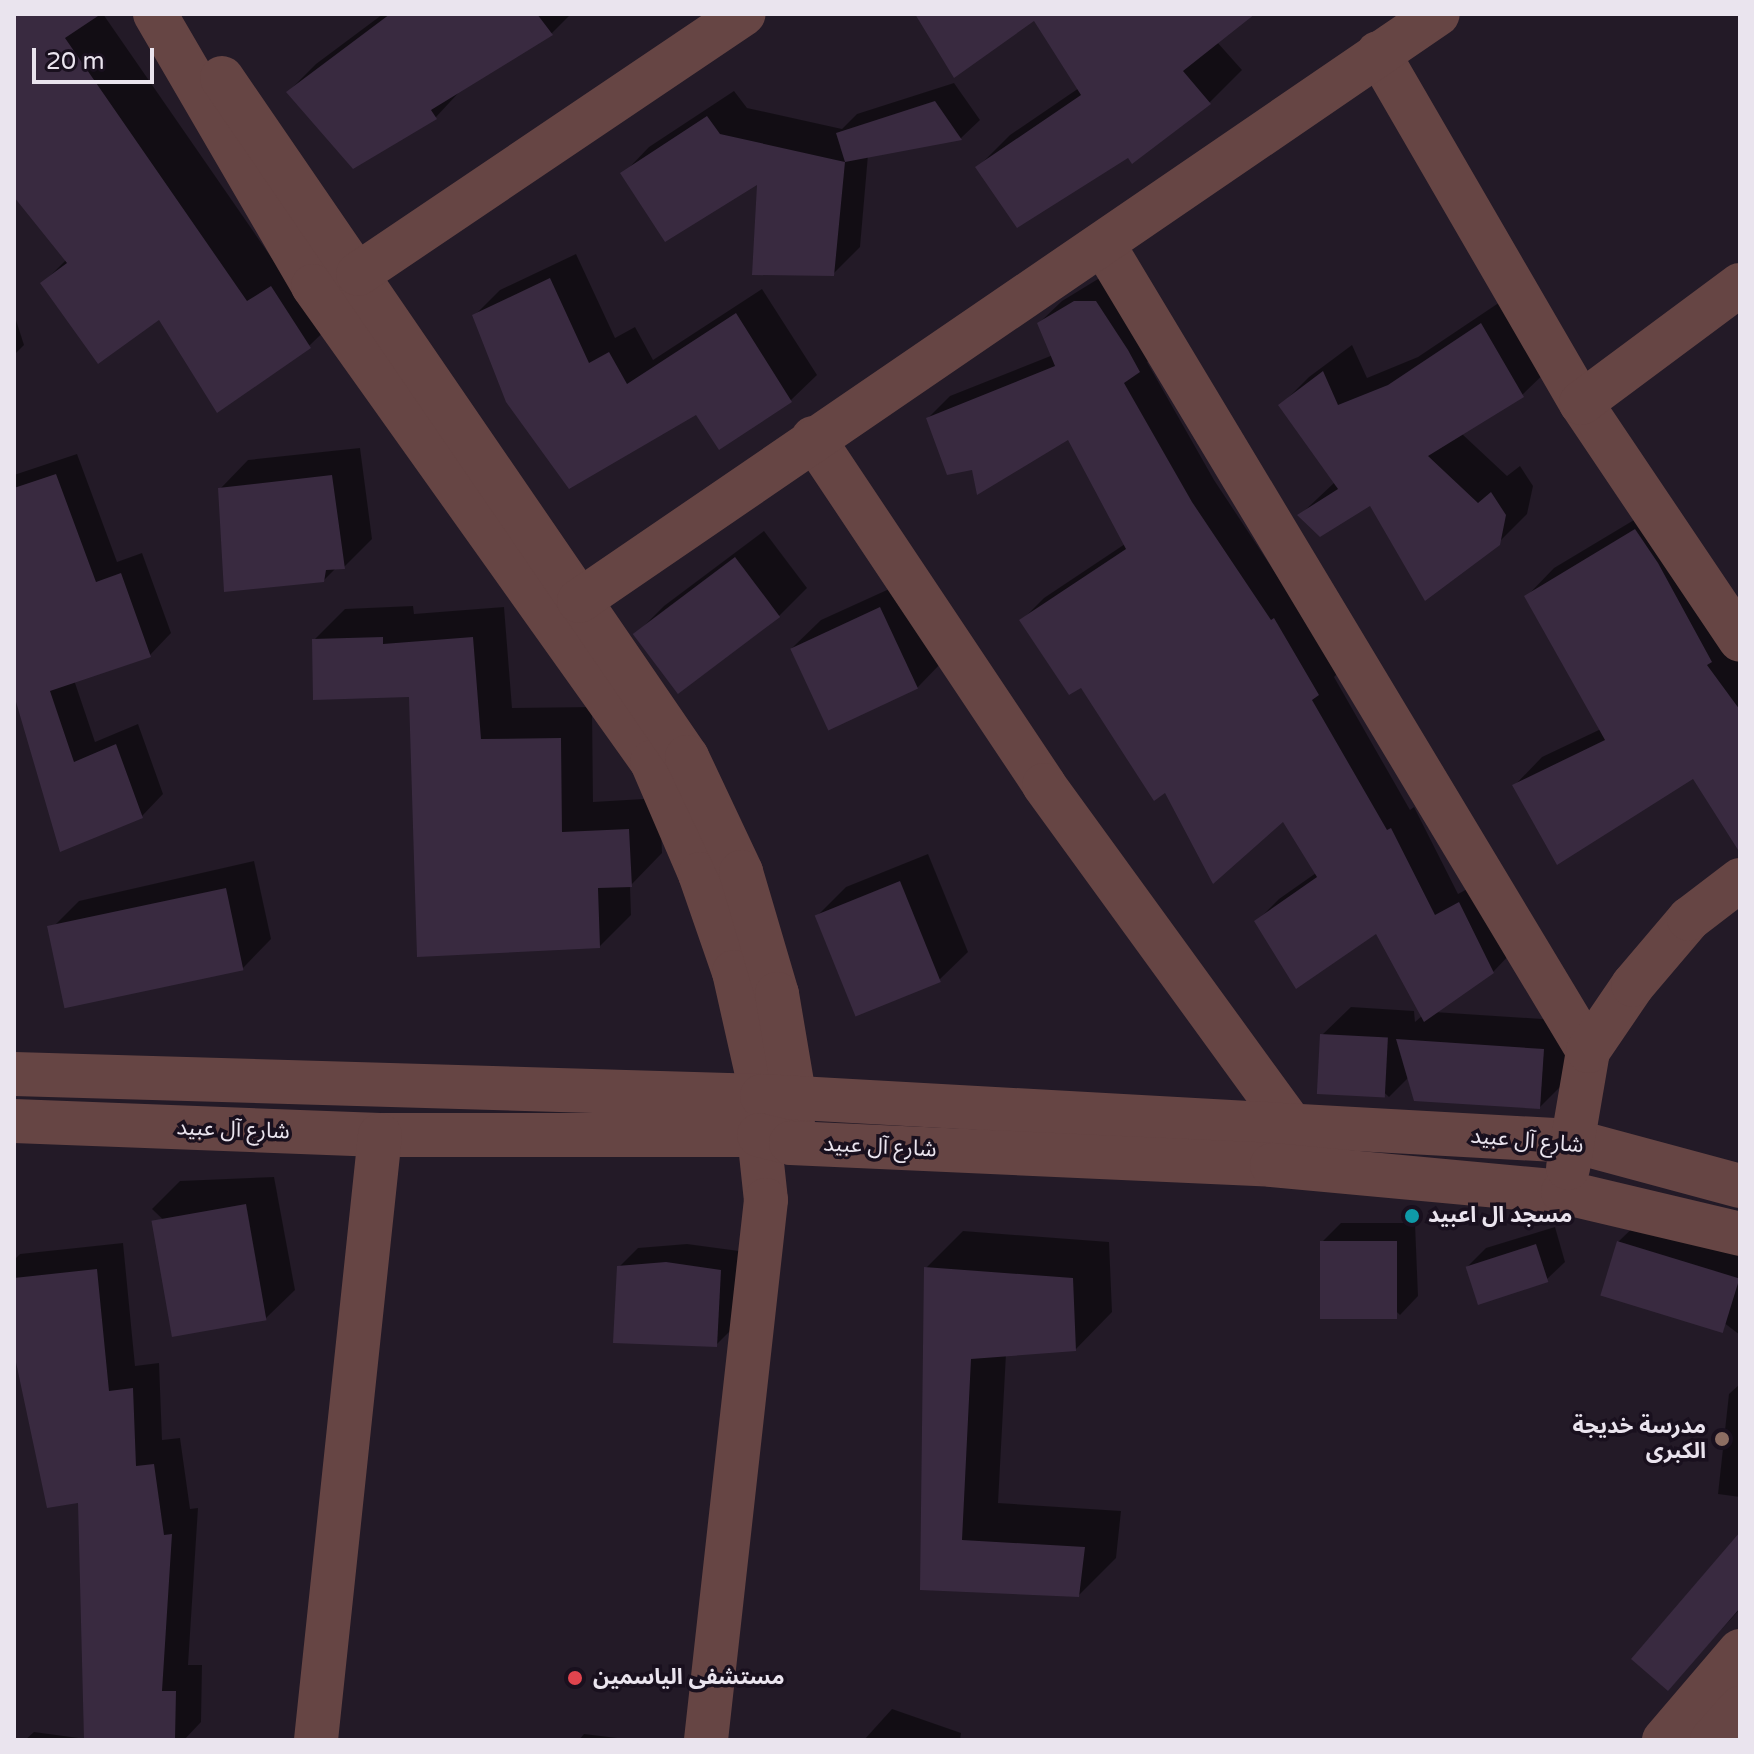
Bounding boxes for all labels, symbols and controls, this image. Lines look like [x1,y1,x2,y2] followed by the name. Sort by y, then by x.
[36,32,158,82] scale bar
[46,47,104,76] text: 20 m
[176,1115,290,1145] street label: شارع آل عبيد
[1469,1123,1585,1159] street label: شارع آل عبيد
[823,1131,937,1163] street label: شارع آل عبيد
[1428,1203,1572,1229] place label: مسجد ال اعبيد
[1403,1207,1421,1225] marker: مسجد ال اعبيد
[1573,1413,1706,1464] place label: مدرسة خديجة الكبرى
[1713,1430,1731,1448] marker: مدرسة خديجة الكبرى
[593,1665,784,1691] place label: مستشفى الياسمين
[564,1667,586,1689] marker: مستشفى الياسمين

